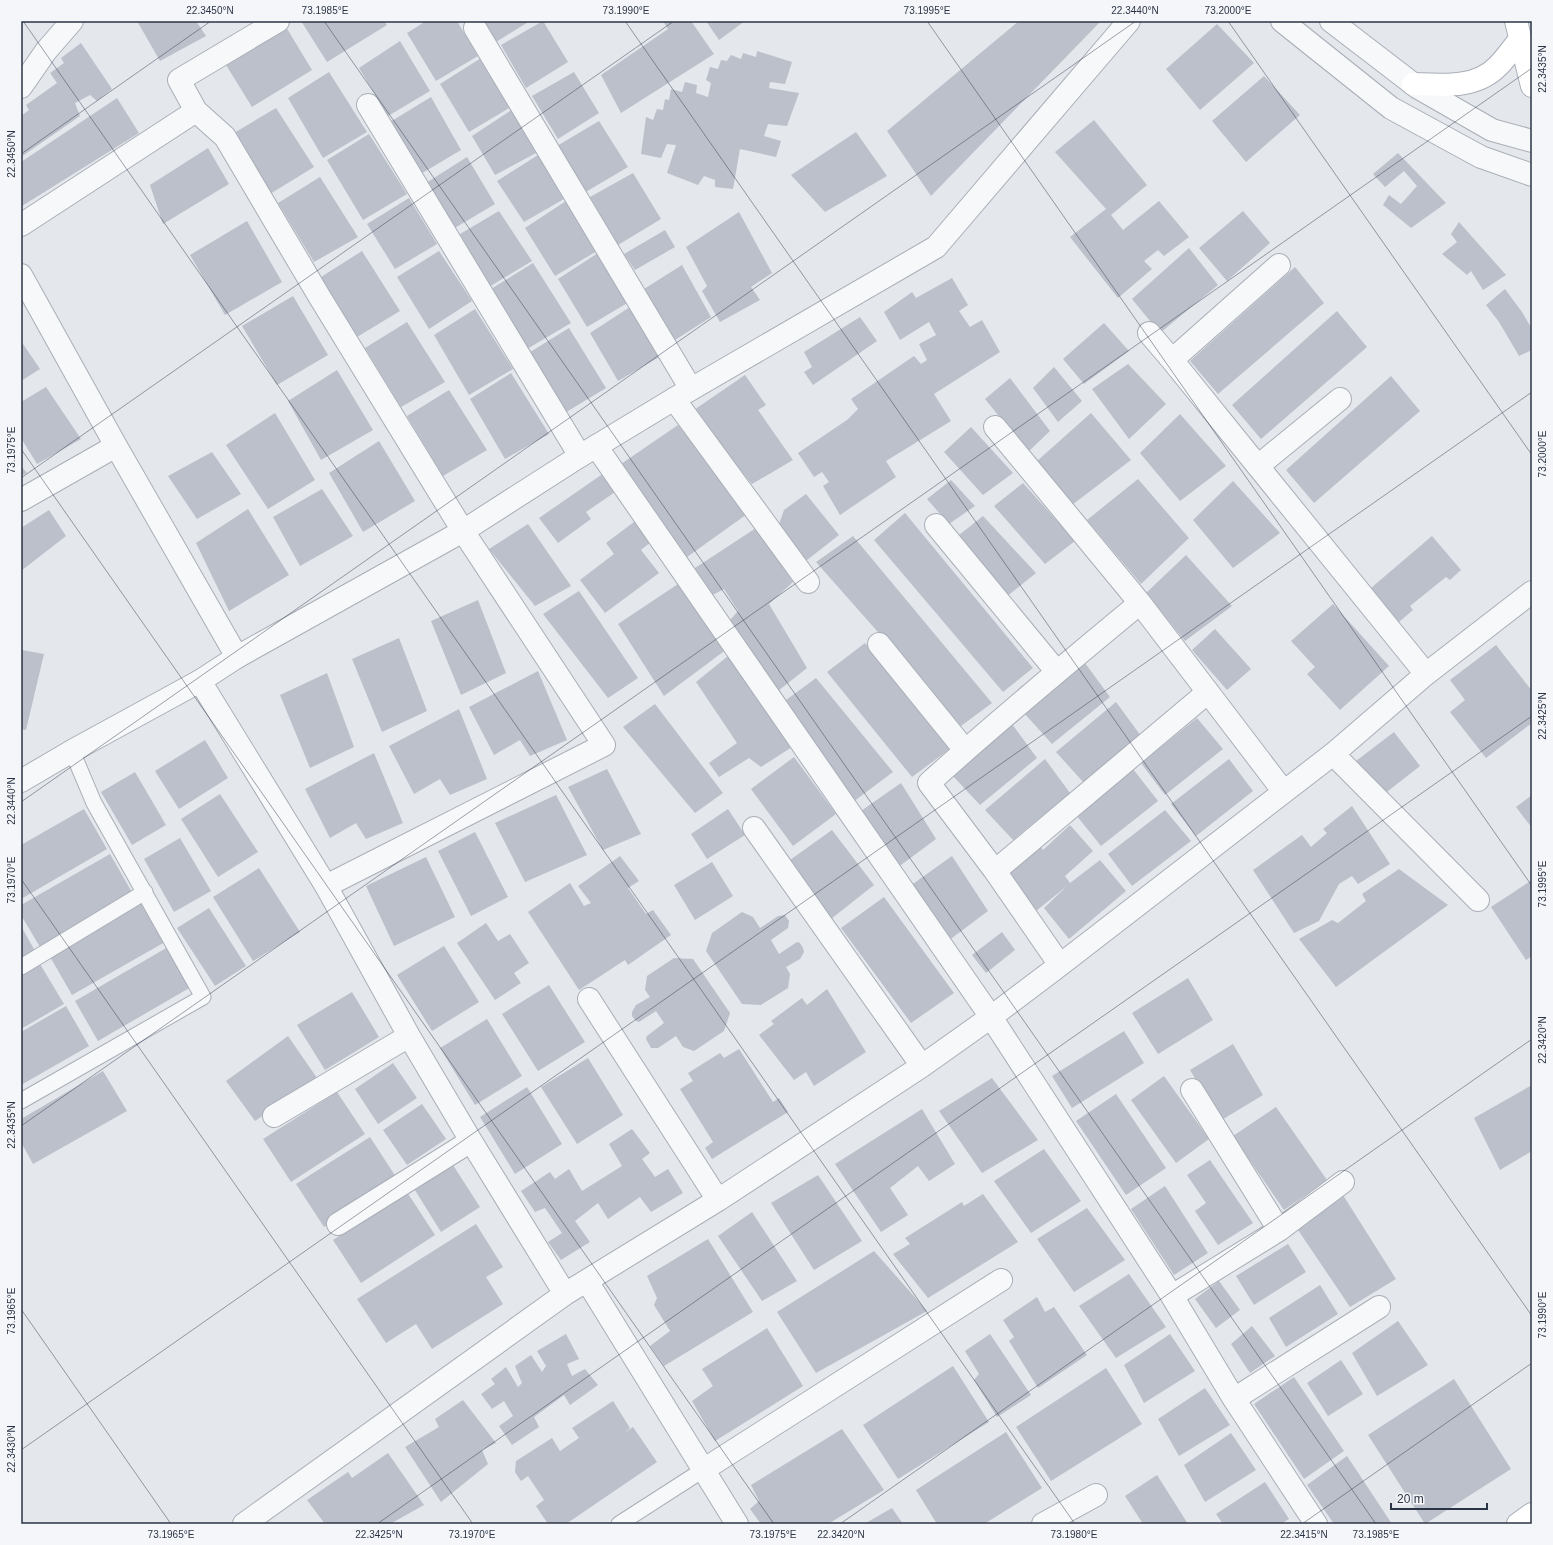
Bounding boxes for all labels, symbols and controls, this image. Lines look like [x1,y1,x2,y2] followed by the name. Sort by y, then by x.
[186,5,234,16] text: 22.3450°N
[302,5,349,16] text: 73.1985°E
[603,5,650,16] text: 73.1990°E
[904,5,951,16] text: 73.1995°E
[1111,5,1159,16] text: 22.3440°N
[1205,5,1252,16] text: 73.2000°E
[1537,45,1548,93] text: 22.3435°N
[6,130,17,178] text: 22.3450°N
[6,426,17,473] text: 73.1975°E
[1537,430,1548,477] text: 73.2000°E
[1537,692,1548,740] text: 22.3425°N
[6,777,17,825] text: 22.3440°N
[6,856,17,903] text: 73.1970°E
[1537,860,1548,907] text: 73.1995°E
[1537,1016,1548,1064] text: 22.3420°N
[6,1101,17,1149] text: 22.3435°N
[6,1287,17,1334] text: 73.1965°E
[1537,1291,1548,1338] text: 73.1990°E
[6,1425,17,1473] text: 22.3430°N
[1391,1485,1487,1511] scale bar
[1397,1492,1424,1506] text: 20 m
[148,1529,195,1540] text: 73.1965°E
[355,1529,403,1540] text: 22.3425°N
[449,1529,496,1540] text: 73.1970°E
[750,1529,797,1540] text: 73.1975°E
[817,1529,865,1540] text: 22.3420°N
[1051,1529,1098,1540] text: 73.1980°E
[1280,1529,1328,1540] text: 22.3415°N
[1353,1529,1400,1540] text: 73.1985°E

